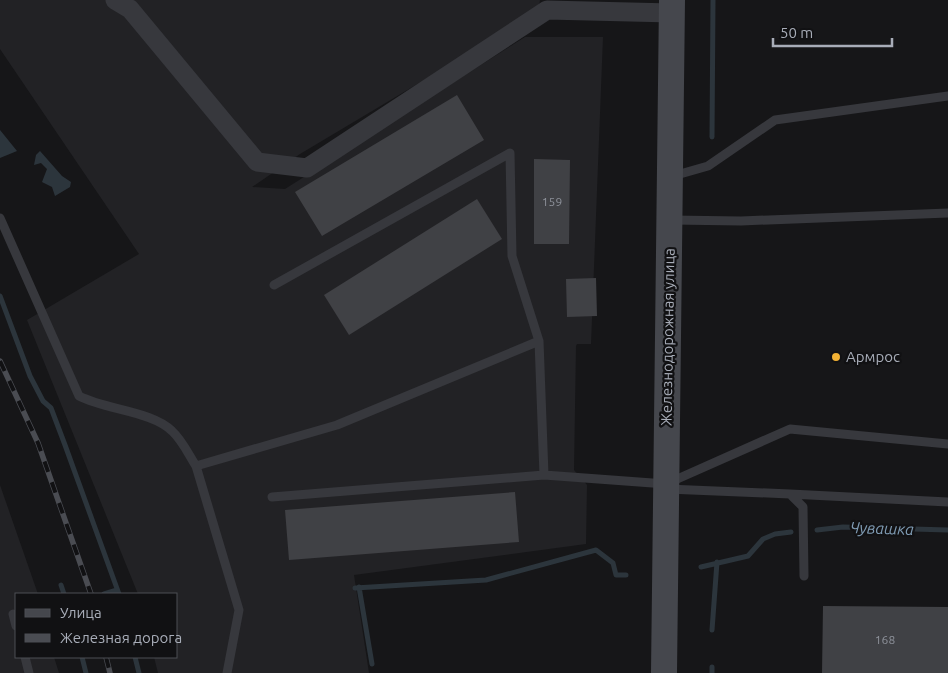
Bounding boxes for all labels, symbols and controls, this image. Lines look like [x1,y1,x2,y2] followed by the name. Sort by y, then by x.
[773,15,892,47] scale bar
[780,24,813,41] text: 50 m
[542,195,562,208] house number: 159
[657,248,678,426] street label: Железнодорожная улица
[846,348,900,365] place label: Армрос
[830,351,842,363] marker: Армрос
[850,518,914,538] water label: Чувашка
[15,593,178,658] legend
[60,604,102,621] text: Улица
[60,629,182,646] text: Железная дорога
[875,633,895,646] house number: 168

